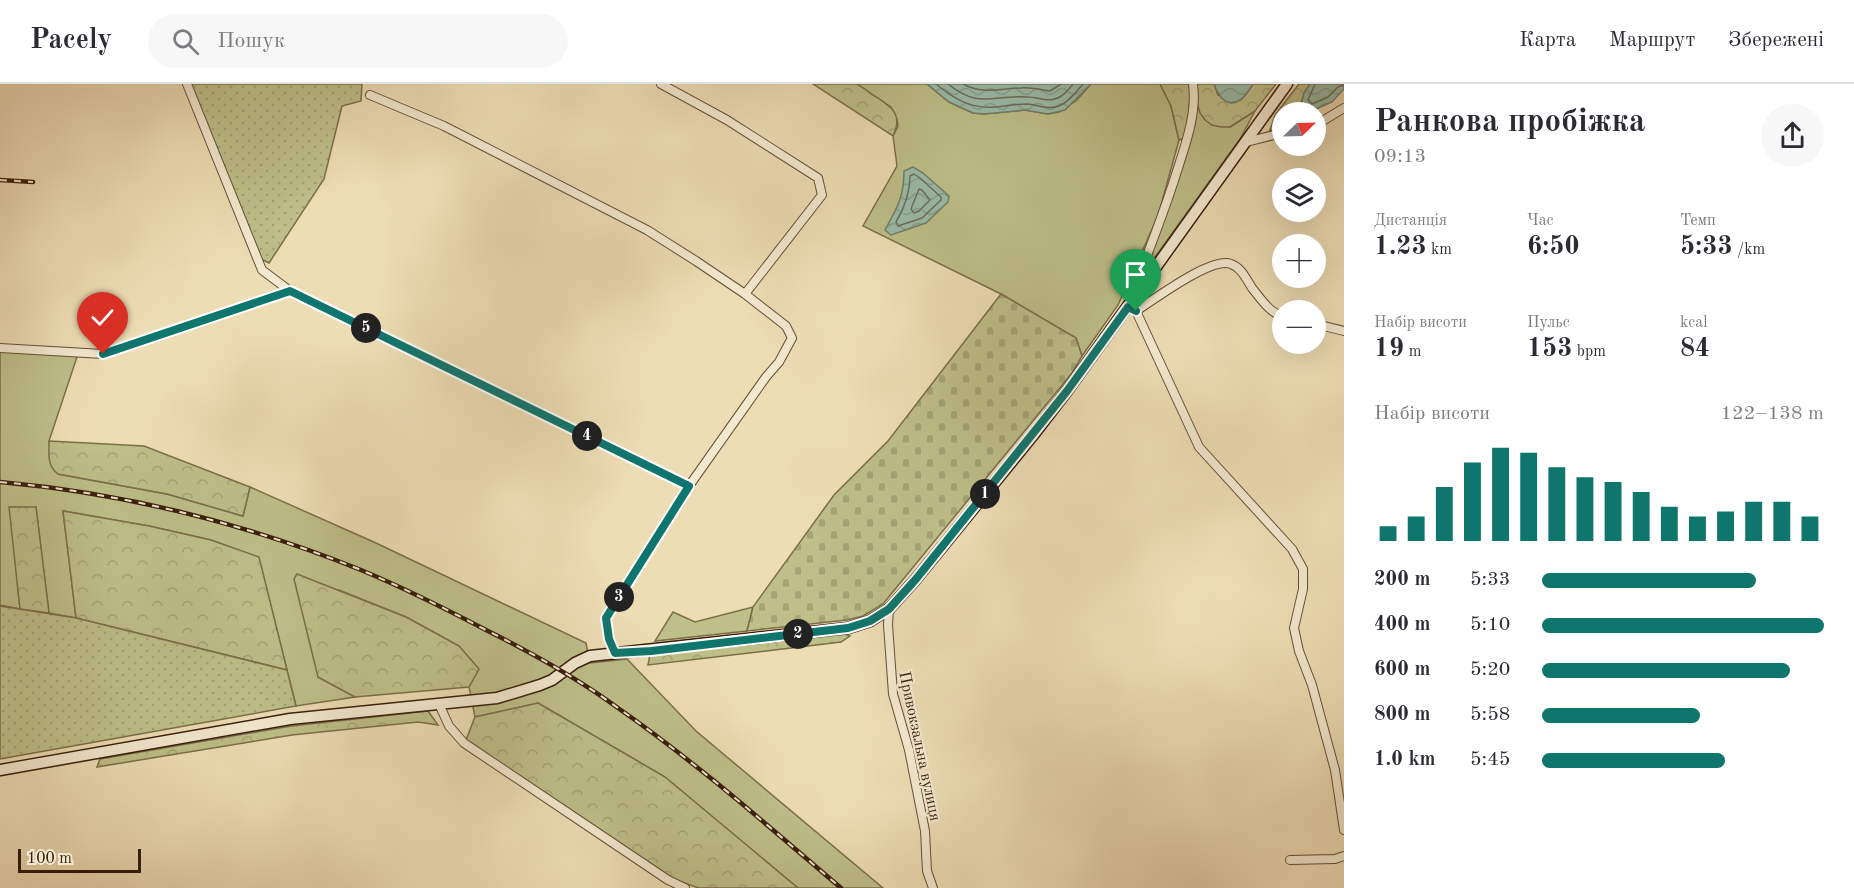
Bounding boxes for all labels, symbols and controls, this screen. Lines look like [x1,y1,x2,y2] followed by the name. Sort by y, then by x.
[148,14,568,68] search box
[169,25,202,58] icon: search
[30,27,112,55] text: Pacely
[217,30,285,52] text: Пошук
[1519,30,1576,51] text: Карта
[1609,30,1695,51] text: Маршрут
[1728,30,1824,51] text: Збережені
[1272,102,1326,156] north arrow
[1272,102,1326,354] map controls
[1761,104,1824,167] button: share
[1374,106,1646,139] text: Ранкова пробіжка
[1374,147,1426,167] text: 09:13
[1272,168,1326,222] button: layers
[1374,213,1447,229] text: Дистанція
[1527,213,1554,229] text: Час
[1680,213,1716,229] text: Темп
[1272,234,1326,288] button: +
[1374,234,1427,260] text: 1.23
[1527,234,1580,260] text: 6:50
[1680,234,1733,260] text: 5:33
[1427,242,1452,258] text: km
[1733,242,1765,258] text: /km
[1110,249,1161,311] pin
[1119,258,1152,291] icon: arrive
[77,292,128,354] pin
[1272,300,1326,354] button: −
[86,301,119,334] icon: check
[351,313,381,343] pin: 5
[1374,315,1467,331] text: Набір висоти
[1527,315,1570,331] text: Пульс
[1680,315,1708,331] text: kcal
[361,320,371,336] text: 5
[1374,336,1404,362] text: 19
[1527,336,1572,362] text: 153
[1680,336,1710,362] text: 84
[1404,344,1421,360] text: m
[1572,344,1606,360] text: bpm
[1374,404,1490,424] text: Набір висоти
[1721,404,1824,424] text: 122–138 m
[572,421,602,451] pin: 4
[582,428,592,444] text: 4
[970,479,1000,509] pin: 1
[980,486,990,502] text: 1
[1374,570,1430,590] text: 200 m
[1470,570,1510,590] text: 5:33
[604,582,634,612] pin: 3
[614,589,624,605] text: 3
[1374,615,1430,635] text: 400 m
[1470,615,1510,635] text: 5:10
[783,619,813,649] pin: 2
[793,626,803,642] text: 2
[1374,660,1430,680] text: 600 m
[1470,660,1510,680] text: 5:20
[895,670,943,823] street label: Привокзальна вулиця
[1374,705,1430,725] text: 800 m
[1470,705,1510,725] text: 5:58
[1374,750,1436,770] text: 1.0 km
[1470,750,1510,770] text: 5:45
[18,846,141,874] scale bar
[27,851,72,867] text: 100 m

